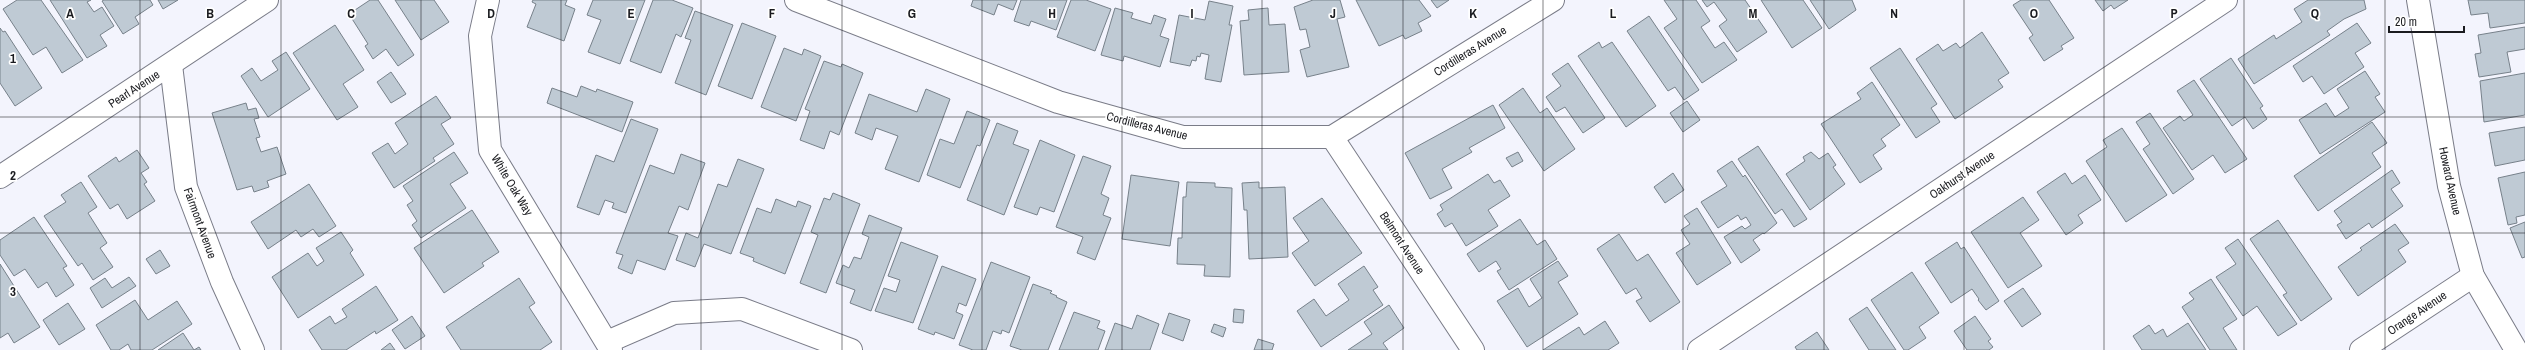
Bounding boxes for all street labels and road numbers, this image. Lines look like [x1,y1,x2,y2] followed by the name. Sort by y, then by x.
[1431,22,1509,80] street label: Cordilleras Avenue
[105,66,163,112] street label: Pearl Avenue
[1105,108,1189,144] street label: Cordilleras Avenue
[2435,145,2465,217] street label: Howard Avenue
[1926,147,1998,203] street label: Oakhurst Avenue
[487,152,537,219] street label: White Oak Way
[180,185,220,261] street label: Fairmont Avenue
[1376,209,1428,277] street label: Belmont Avenue
[2384,287,2450,339] street label: Orange Avenue

